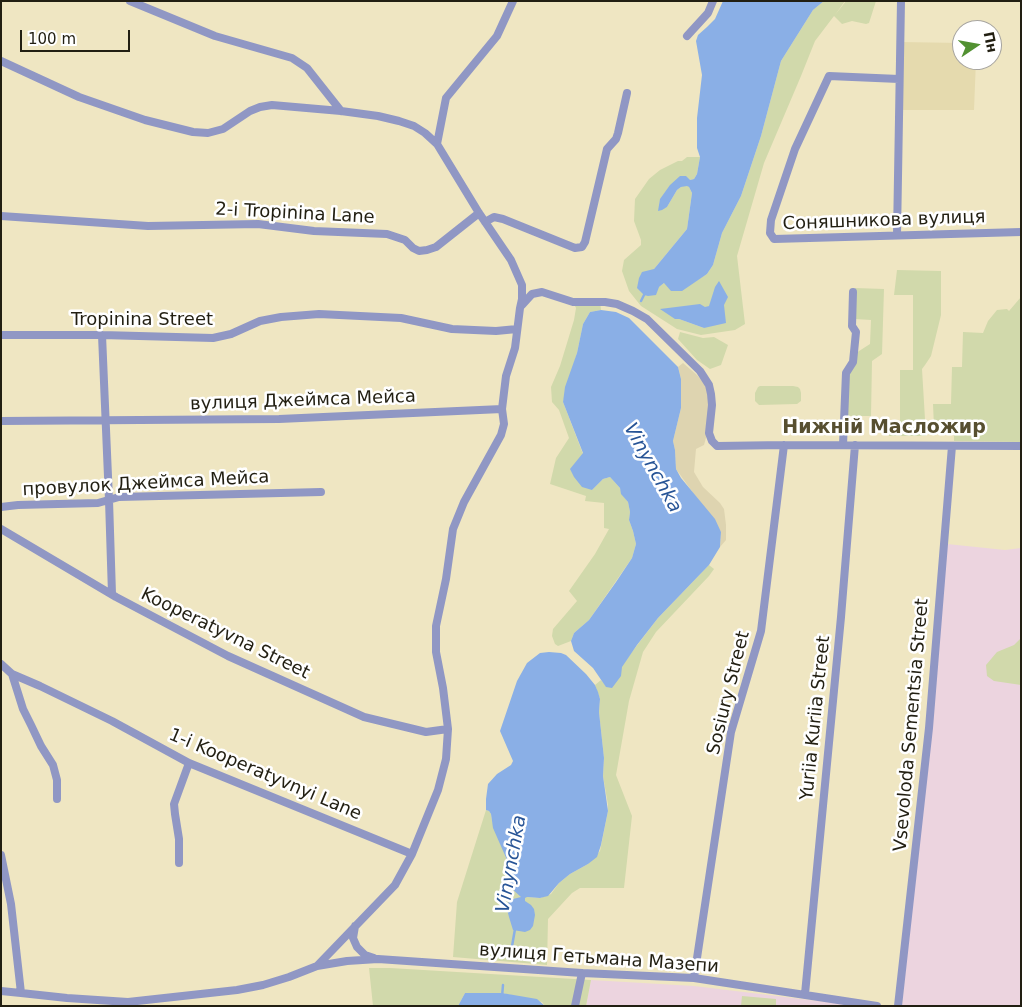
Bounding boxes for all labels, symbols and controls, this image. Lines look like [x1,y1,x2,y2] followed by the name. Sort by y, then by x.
[22,20,132,52] scale bar
[952,20,1002,70] north arrow
[28,30,76,48] text: 100 m
[981,30,1001,54] text: Пн
[215,199,375,229] street label: 2-i Tropinina Lane
[782,207,986,235] street label: Соняшникова вулиця
[71,309,213,331] street label: Tropinina Street
[190,386,416,416] street label: вулиця Джеймса Мейса
[782,417,986,439] district label: Нижній Масложир
[618,419,686,517] water label: Vinynchka
[22,467,270,501] street label: провулок Джеймса Мейса
[137,584,313,684] street label: Kooperatyvna Street
[890,598,934,852] street label: Vsevoloda Sementsia Street
[703,629,755,757] street label: Sosiury Street
[797,634,835,802] street label: Yuriia Kuriia Street
[165,725,365,825] street label: 1-i Kooperatyvnyi Lane
[492,813,532,915] water label: Vinynchka
[478,940,720,978] street label: вулиця Гетьмана Мазепи

